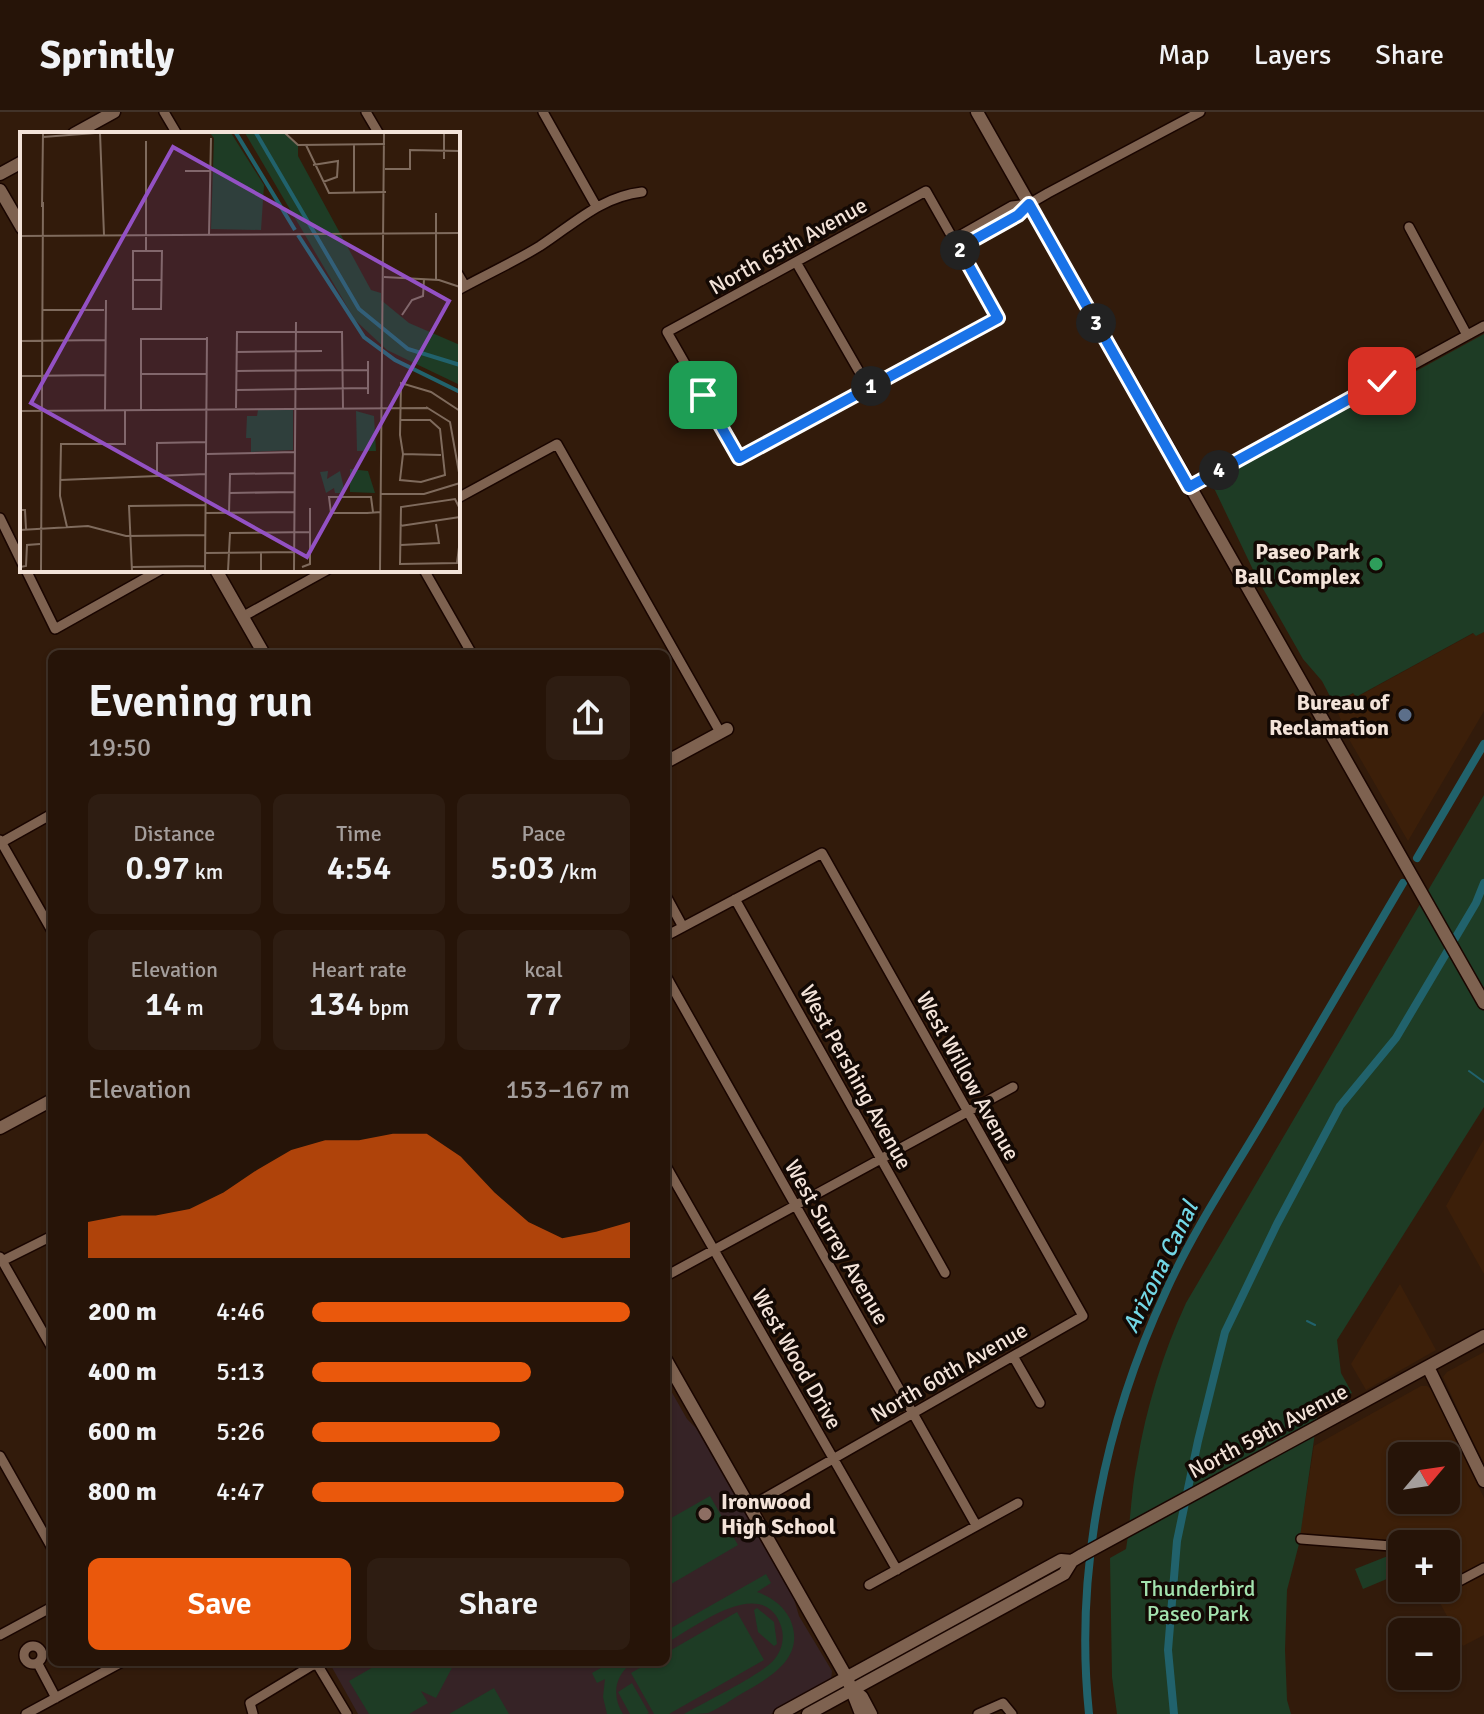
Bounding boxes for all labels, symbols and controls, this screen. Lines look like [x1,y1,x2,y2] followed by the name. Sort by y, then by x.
[40,32,174,79] text: Sprintly
[1158,38,1210,72] text: Map
[1254,38,1331,72] text: Layers
[1375,38,1444,72] text: Share
[20,132,460,572] inset map
[704,191,872,301] street label: North 65th Avenue
[940,230,980,270] pin: 2
[954,236,966,263] text: 2
[1076,303,1116,343] pin: 3
[1090,309,1102,336] text: 3
[1348,347,1416,415] pin
[1360,359,1404,403] icon: check
[669,361,737,429] pin
[851,366,891,406] pin: 1
[865,372,877,399] text: 1
[681,373,725,417] icon: arrive
[1199,450,1239,490] pin: 4
[1213,456,1225,483] text: 4
[1234,538,1360,590] place label: Paseo Park Ball Complex
[1367,555,1385,573] marker: Paseo Park Ball Complex
[88,675,313,729] text: Evening run
[546,676,630,760] button: share
[1269,689,1390,741] place label: Bureau of Reclamation
[1396,706,1414,724] marker: Bureau of Reclamation
[88,732,151,764] text: 19:50
[133,820,215,847] text: Distance
[336,820,382,847] text: Time
[522,820,566,847] text: Pace
[125,847,190,889] text: 0.97
[327,847,391,889] text: 4:54
[490,847,555,889] text: 5:03
[190,858,223,885] text: km
[555,858,597,885] text: /km
[131,956,218,983] text: Elevation
[311,956,407,983] text: Heart rate
[524,956,563,983] text: kcal
[794,980,918,1174] street label: West Pershing Avenue
[145,983,182,1025] text: 14
[309,983,364,1025] text: 134
[525,983,562,1025] text: 77
[910,987,1026,1165] street label: West Willow Avenue
[182,994,204,1021] text: m
[364,994,409,1021] text: bpm
[88,1074,192,1106] text: Elevation
[506,1074,630,1106] text: 153–167 m
[779,1155,895,1329] street label: West Surrey Avenue
[1115,1195,1206,1338] water label: Arizona Canal
[746,1284,848,1434] street label: West Wood Drive
[88,1296,157,1328] text: 200 m
[216,1296,265,1328] text: 4:46
[866,1316,1032,1428] street label: North 60th Avenue
[88,1356,157,1388] text: 400 m
[216,1356,265,1388] text: 5:13
[1184,1378,1352,1484] street label: North 59th Avenue
[88,1416,157,1448] text: 600 m
[216,1416,265,1448] text: 5:26
[1388,1442,1460,1514] north arrow
[1388,1442,1460,1690] map controls
[88,1476,157,1508] text: 800 m
[216,1476,265,1508] text: 4:47
[721,1488,836,1540] place label: Ironwood High School
[696,1505,714,1523] marker: Ironwood High School
[1388,1530,1460,1602] button: +
[88,1558,351,1650] button: Save
[367,1558,630,1650] button: Share
[1141,1575,1255,1627] park label: Thunderbird Paseo Park
[1388,1618,1460,1690] button: −

